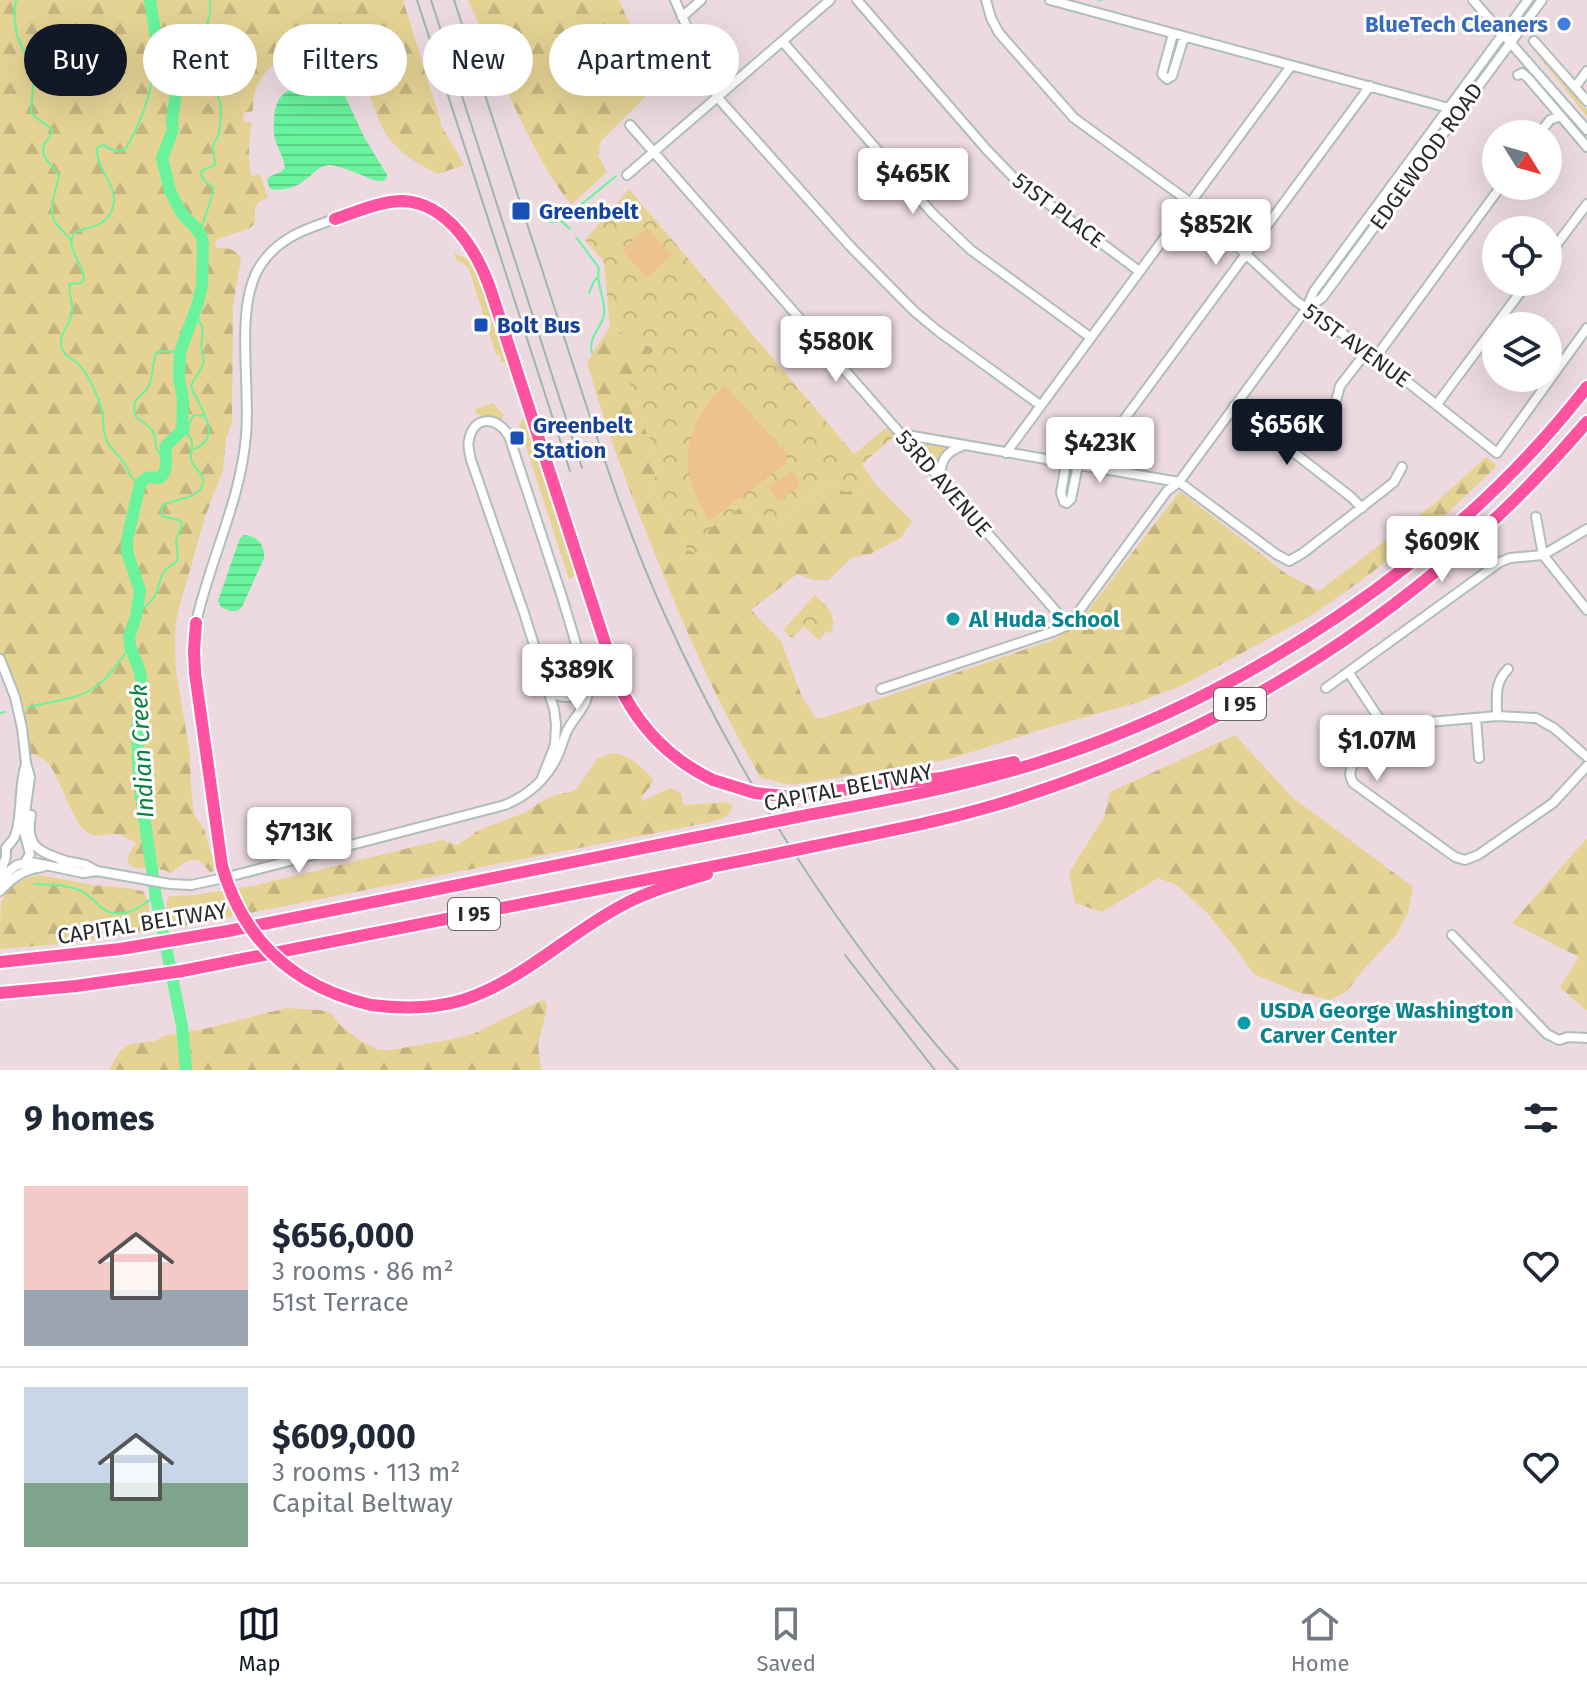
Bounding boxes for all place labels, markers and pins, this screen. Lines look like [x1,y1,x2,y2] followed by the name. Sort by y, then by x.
[1365,11,1548,38] place label: BlueTech Cleaners
[1555,15,1573,33] marker: BlueTech Cleaners
[857,148,969,216] pin: $465K
[539,198,639,225] place label: Greenbelt
[1160,199,1272,267] pin: $852K
[510,200,532,222] marker: Greenbelt
[497,312,581,339] place label: Bolt Bus
[472,316,490,334] marker: Bolt Bus
[780,316,892,384] pin: $580K
[1231,399,1343,467] pin: $656K
[533,412,633,464] place label: Greenbelt Station
[1044,417,1156,485] pin: $423K
[508,429,526,447] marker: Greenbelt Station
[1386,516,1498,584] pin: $609K
[968,606,1120,633] place label: Al Huda School
[944,610,962,628] marker: Al Huda School
[521,644,633,712] pin: $389K
[1312,715,1442,783] pin: $1.07M
[243,807,355,875] pin: $713K
[1260,997,1514,1049] place label: USDA George Washington Carver Center
[1235,1014,1253,1032] marker: USDA George Washington Carver Center

